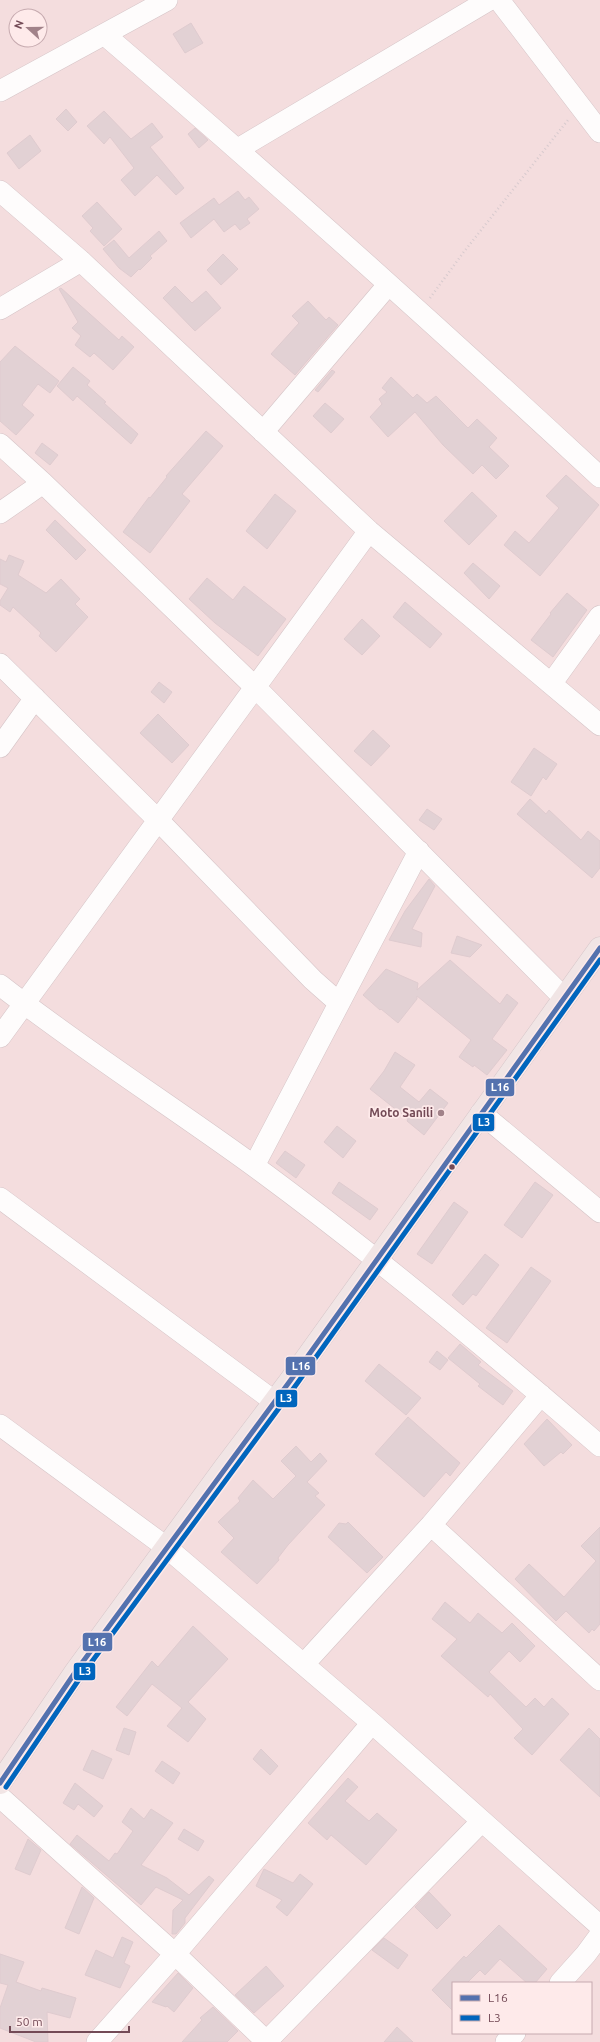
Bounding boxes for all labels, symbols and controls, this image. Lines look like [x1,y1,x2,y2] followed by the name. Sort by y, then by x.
[8,8,48,48] north arrow
[12,18,26,30] text: N
[485,1078,515,1097] line badge: L16
[491,1081,509,1093] text: L16
[369,1106,433,1119] place label: Moto Sanili
[436,1108,446,1118] marker: Moto Sanili
[472,1113,495,1132] line badge: L3
[478,1116,490,1128] text: L3
[447,1162,457,1172] unlabelled marker
[285,1356,316,1376] line badge: L16
[292,1360,310,1372] text: L16
[275,1389,298,1408] line badge: L3
[280,1392,292,1404] text: L3
[82,1632,113,1652] line badge: L16
[88,1636,106,1648] text: L16
[73,1662,96,1681] line badge: L3
[79,1665,91,1677] text: L3
[452,1982,592,2034] legend
[488,1991,508,2004] text: L16
[10,2008,129,2034] scale bar
[488,2011,501,2024] text: L3
[16,2015,43,2028] text: 50 m

